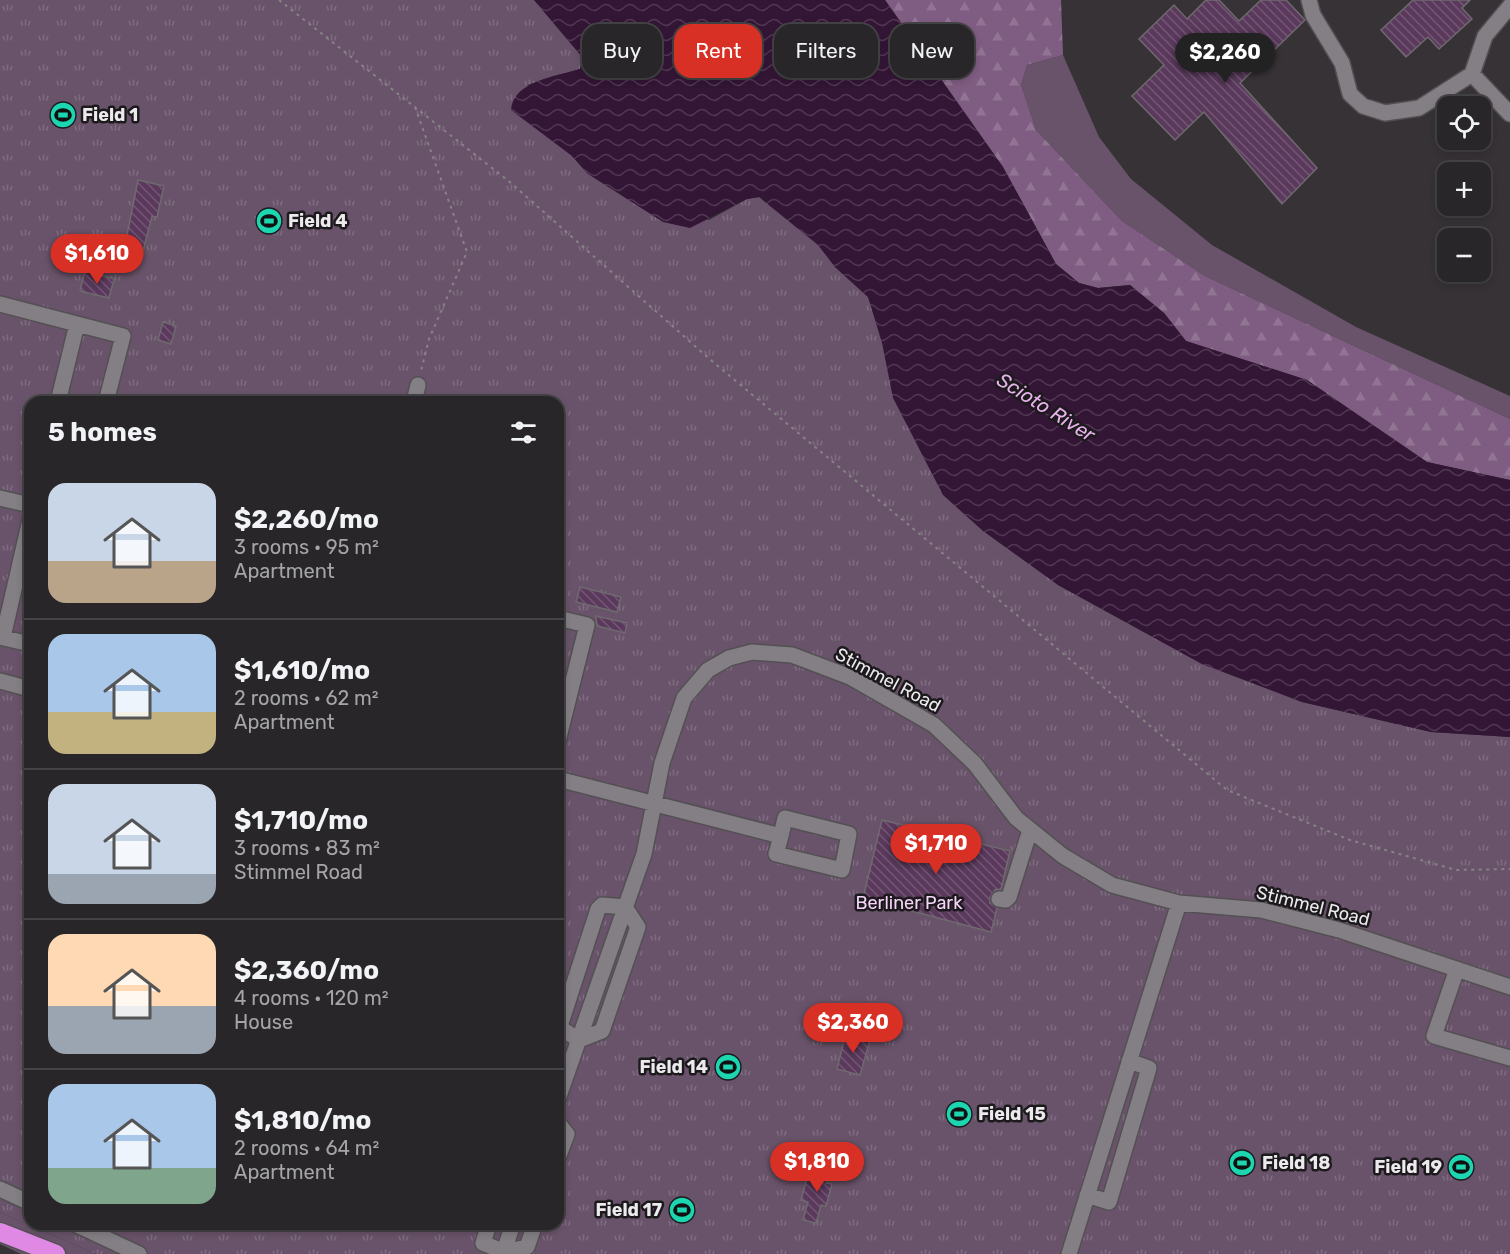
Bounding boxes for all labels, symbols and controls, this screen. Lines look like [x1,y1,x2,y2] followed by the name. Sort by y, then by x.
[582,24,662,78] chip: Buy
[674,24,762,78] chip: Rent
[774,24,878,78] chip: Filters
[890,24,974,78] chip: New
[1176,33,1274,84] pin: $2,260
[1189,40,1261,64] text: $2,260
[1437,96,1491,282] map controls
[1437,96,1491,150] button: locate
[48,100,78,130] sports icon: Field 1
[82,104,138,126] place label: Field 1
[1437,162,1491,216] button: +
[254,206,284,236] sports icon: Field 4
[288,210,348,232] place label: Field 4
[1437,228,1491,282] button: −
[48,234,146,285] pin: $1,610
[65,241,129,265] text: $1,610
[993,367,1101,447] water label: Scioto River
[507,416,540,449] icon: filters
[48,417,157,448] text: 5 homes
[234,504,379,535] text: $2,260/mo
[96,507,168,579] icon: home
[234,535,379,559] text: 3 rooms · 95 m²
[234,559,335,583] text: Apartment
[832,643,944,717] street label: Stimmel Road
[234,655,370,686] text: $1,610/mo
[96,658,168,730] icon: home
[234,686,379,710] text: 2 rooms · 62 m²
[234,710,335,734] text: Apartment
[234,805,368,836] text: $1,710/mo
[96,808,168,880] icon: home
[887,824,985,875] pin: $1,710
[904,831,968,855] text: $1,710
[234,836,380,860] text: 3 rooms · 83 m²
[234,860,363,884] text: Stimmel Road
[1254,881,1372,931] street label: Stimmel Road
[856,892,963,914] park label: Berliner Park
[234,955,379,986] text: $2,360/mo
[96,958,168,1030] icon: home
[234,986,389,1010] text: 4 rooms · 120 m²
[804,1003,902,1054] pin: $2,360
[234,1010,293,1034] text: House
[817,1010,889,1034] text: $2,360
[713,1052,743,1082] sports icon: Field 14
[639,1056,708,1078] place label: Field 14
[944,1099,974,1129] sports icon: Field 15
[978,1103,1046,1125] place label: Field 15
[234,1105,371,1136] text: $1,810/mo
[96,1108,168,1180] icon: home
[234,1136,379,1160] text: 2 rooms · 64 m²
[768,1142,866,1193] pin: $1,810
[1227,1148,1257,1178] sports icon: Field 18
[784,1149,850,1173] text: $1,810
[1262,1152,1330,1174] place label: Field 18
[1446,1152,1476,1182] sports icon: Field 19
[1374,1156,1442,1178] place label: Field 19
[234,1160,335,1184] text: Apartment
[667,1195,697,1225] sports icon: Field 17
[595,1199,662,1221] place label: Field 17

